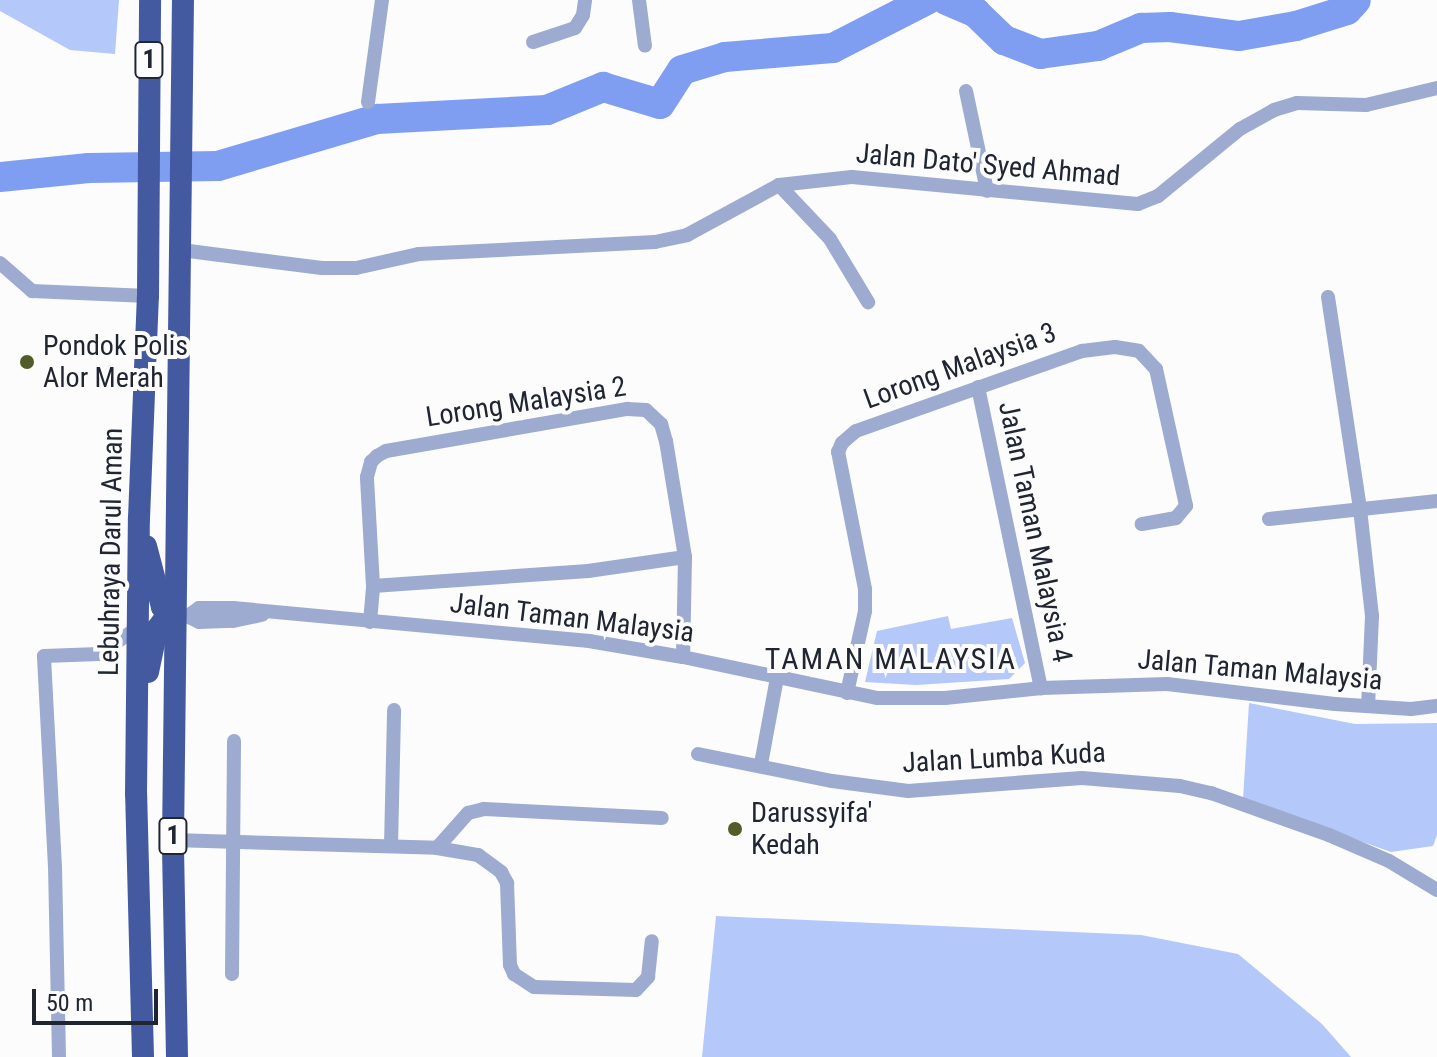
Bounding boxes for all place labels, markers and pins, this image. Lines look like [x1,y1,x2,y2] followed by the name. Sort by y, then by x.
[43,329,188,395] place label: Pondok Polis Alor Merah
[18,353,36,371] marker: Pondok Polis Alor Merah
[751,796,872,862] place label: Darussyifa' Kedah
[726,820,744,838] marker: Darussyifa' Kedah

